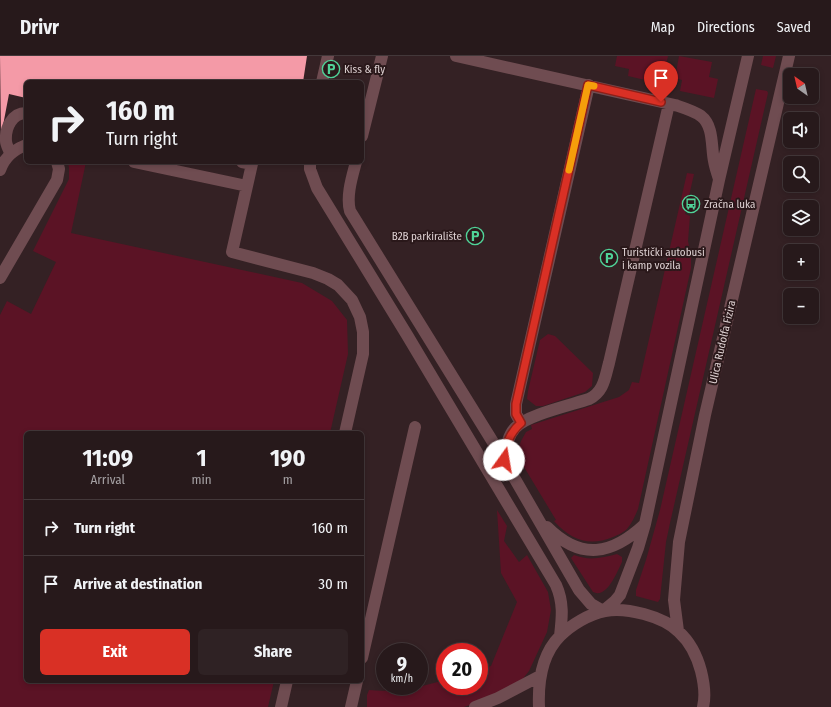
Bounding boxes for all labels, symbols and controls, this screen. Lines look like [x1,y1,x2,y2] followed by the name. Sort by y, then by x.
[20,16,59,39] text: Drivr
[651,19,675,36] text: Map
[697,19,755,36] text: Directions
[777,19,811,36] text: Saved
[321,59,341,79] parking icon: Kiss & fly
[644,61,678,102] pin
[344,63,385,76] place label: Kiss & fly
[650,67,672,89] icon: arrive
[783,68,819,104] north arrow
[783,68,819,324] map controls
[106,94,175,127] text: 160 m
[40,96,92,148] icon: right
[783,112,819,148] button: sound
[106,128,178,150] text: Turn right
[783,156,819,192] button: search
[681,194,701,214] bus stop icon: Zračna luka
[704,198,755,211] place label: Zračna luka
[783,200,819,236] button: layers
[465,226,485,246] parking icon: B2B parkiralište
[392,230,462,243] place label: B2B parkiralište
[783,244,819,280] button: +
[622,246,705,272] place label: Turistički autobusi i kamp vozila
[599,248,619,268] parking icon: Turistički autobusi i kamp vozila
[783,288,819,324] button: −
[707,299,738,385] street label: Ulica Rudolfa Fizira
[483,439,525,481] position arrow
[82,444,133,472] text: 11:09
[196,444,207,472] text: 1
[270,444,306,472] text: 190
[90,472,125,487] text: Arrival
[191,472,212,487] text: min
[283,472,293,487] text: m
[40,517,62,539] icon: right
[74,519,135,537] text: Turn right
[312,519,348,537] text: 160 m
[40,573,62,595] icon: arrive
[74,575,202,593] text: Arrive at destination
[318,575,348,593] text: 30 m
[40,629,190,675] button: Exit
[198,629,348,675] button: Share
[436,643,488,695] speed limit sign: 20
[397,652,407,676] text: 9
[391,673,413,685] text: km/h

